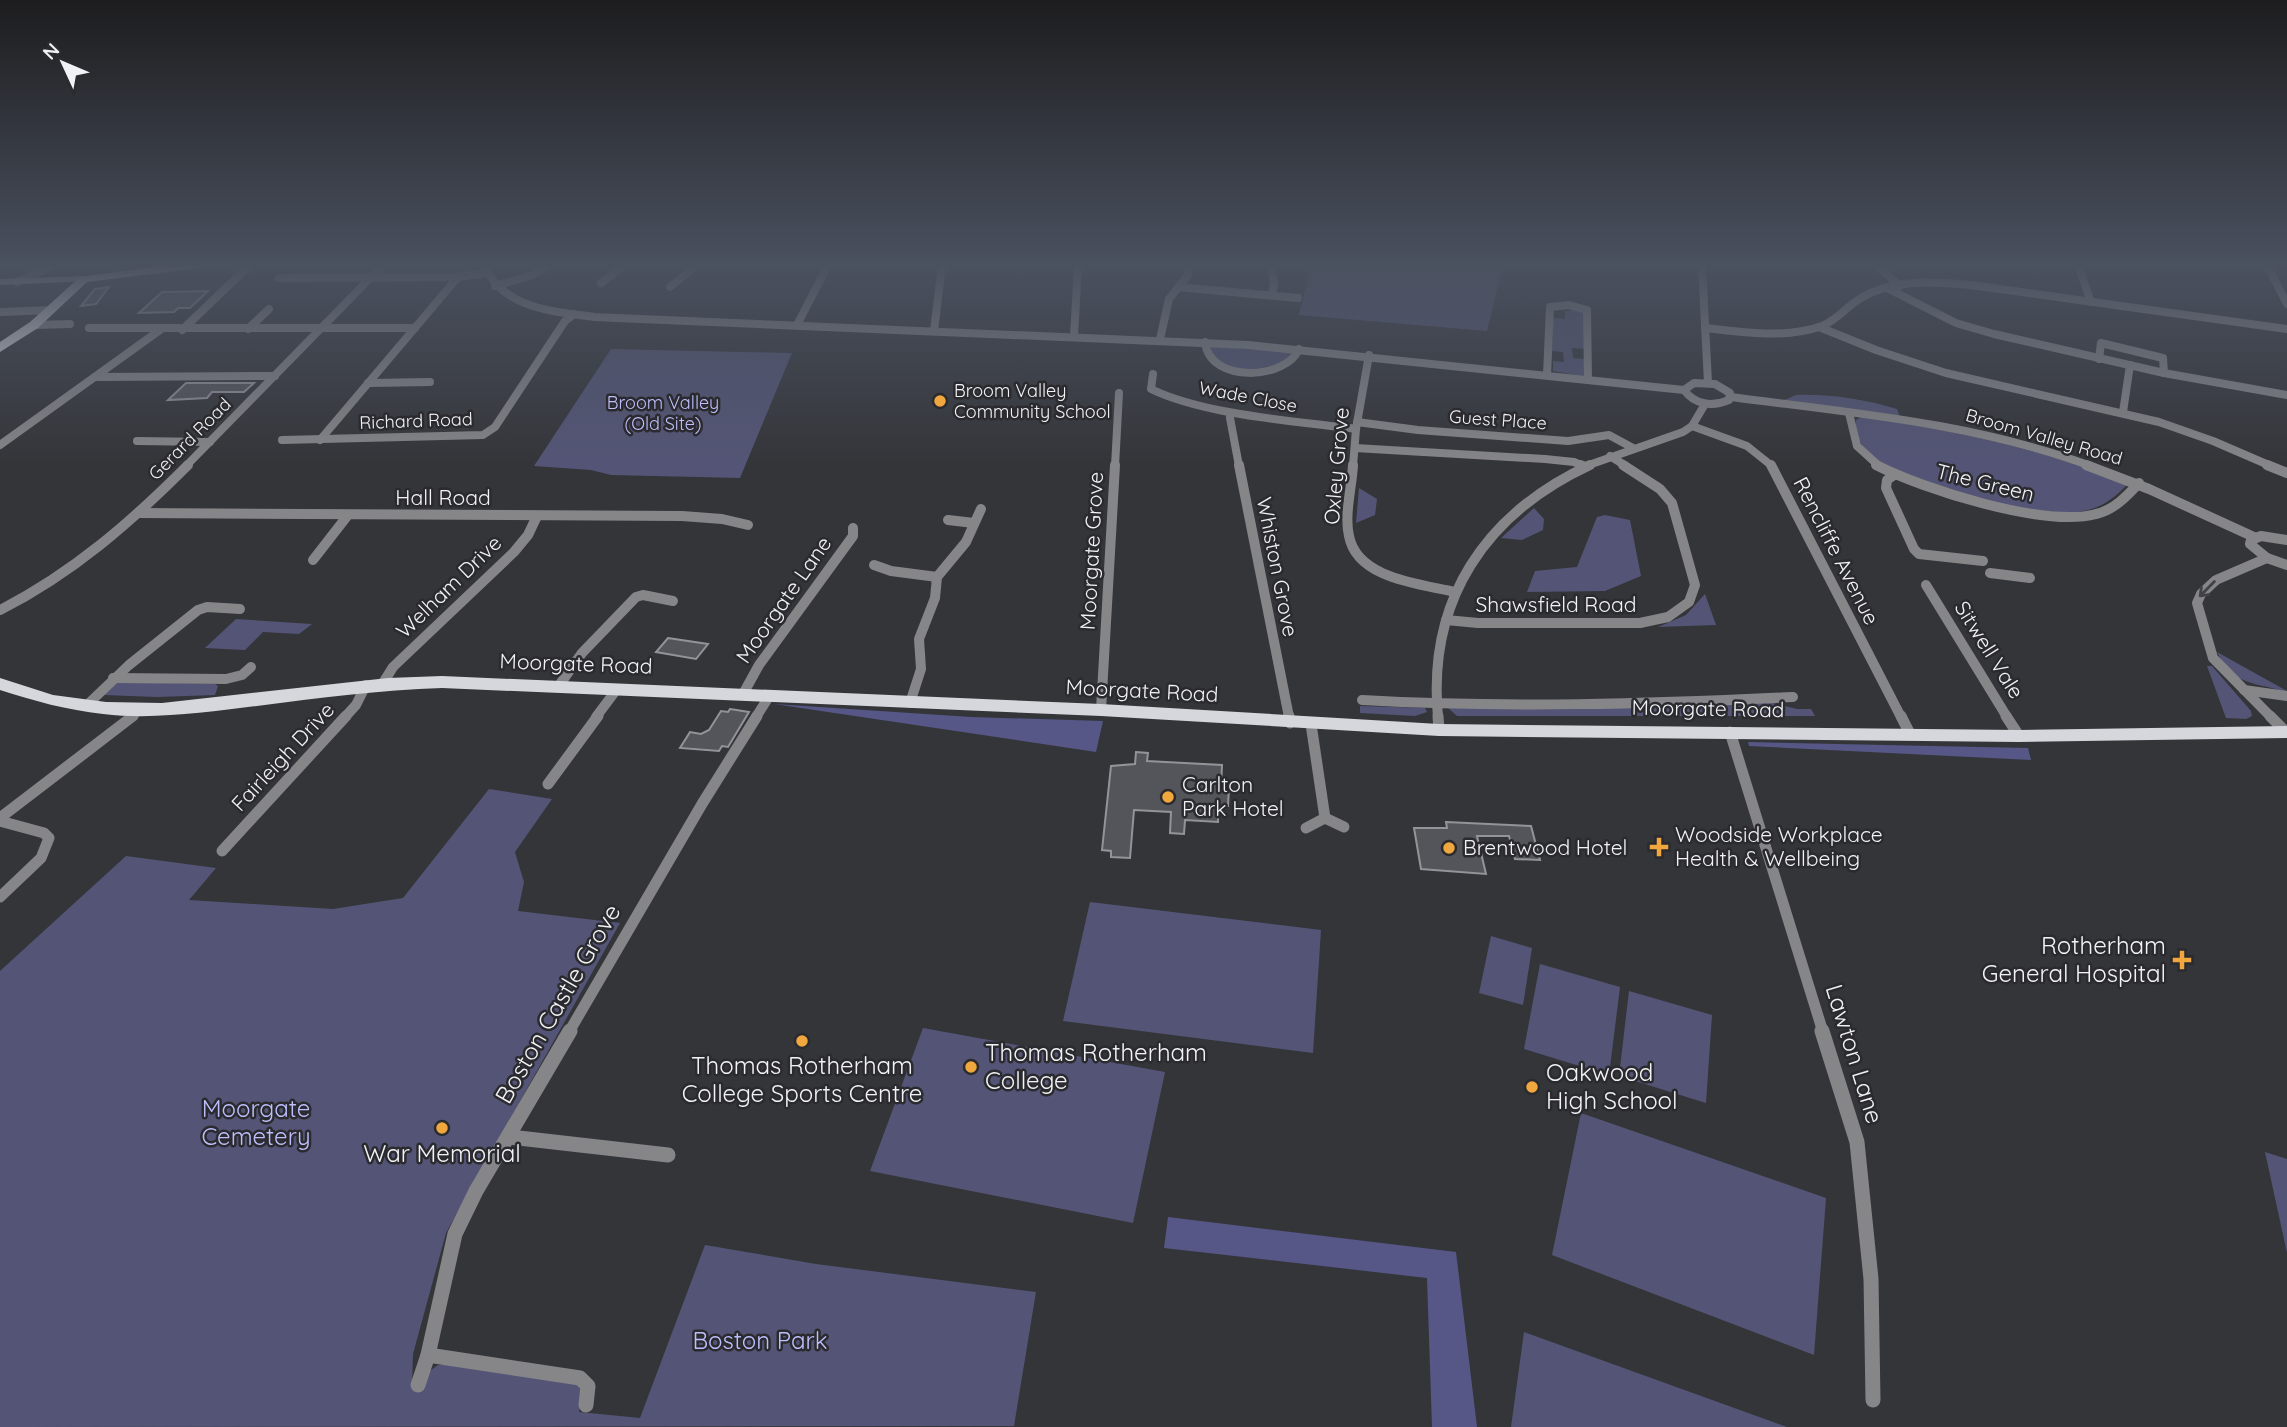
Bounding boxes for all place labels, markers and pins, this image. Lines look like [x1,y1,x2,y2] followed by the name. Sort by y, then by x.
[954,379,1111,423] place label: Broom Valley Community School
[932,393,948,409] marker: Broom Valley Community School
[1182,771,1284,821] place label: Carlton Park Hotel
[1160,789,1176,805] marker: Carlton Park Hotel
[1675,821,1883,871] place label: Woodside Workplace Health & Wellbeing
[1463,834,1627,860] place label: Brentwood Hotel
[1649,837,1669,857] marker: Woodside Workplace Health & Wellbeing
[1441,840,1457,856] marker: Brentwood Hotel
[1982,930,2166,988] place label: Rotherham General Hospital
[2172,950,2192,970] marker: Rotherham General Hospital
[794,1033,810,1049] marker: Thomas Rotherham College Sports Centre
[985,1037,1207,1095] place label: Thomas Rotherham College
[682,1050,922,1108] place label: Thomas Rotherham College Sports Centre
[1546,1057,1678,1115] place label: Oakwood High School
[963,1059,979,1075] marker: Thomas Rotherham College
[1524,1079,1540,1095] marker: Oakwood High School
[434,1120,450,1136] marker: War Memorial
[363,1138,521,1168] place label: War Memorial

